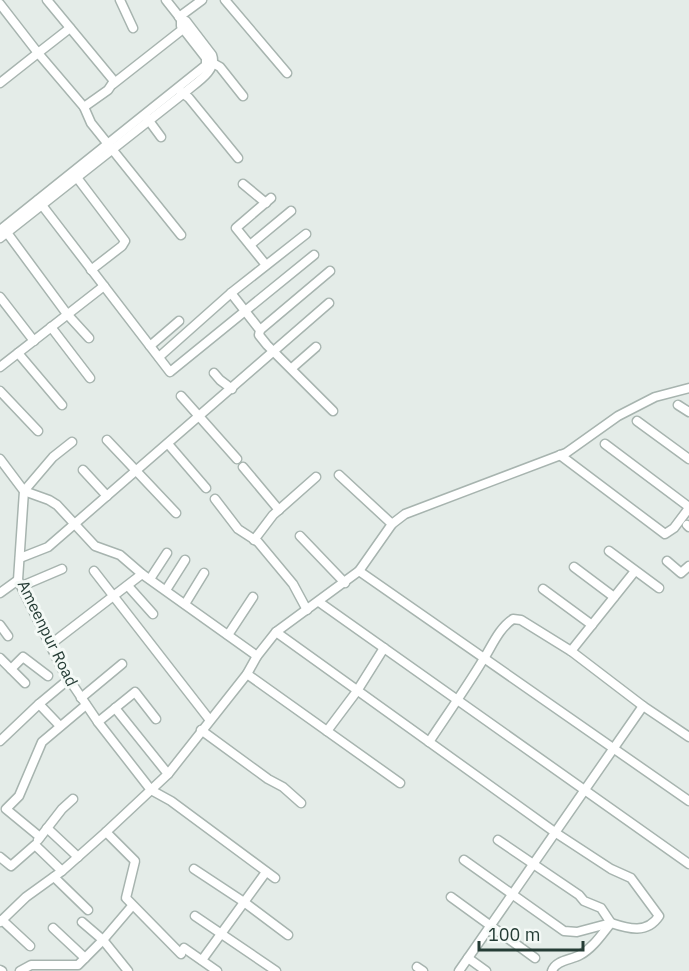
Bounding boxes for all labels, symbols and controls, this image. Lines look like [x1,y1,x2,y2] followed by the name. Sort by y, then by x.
[14,577,82,689] street label: Ameenpur Road
[479,914,582,952] scale bar
[488,923,540,946] text: 100 m

